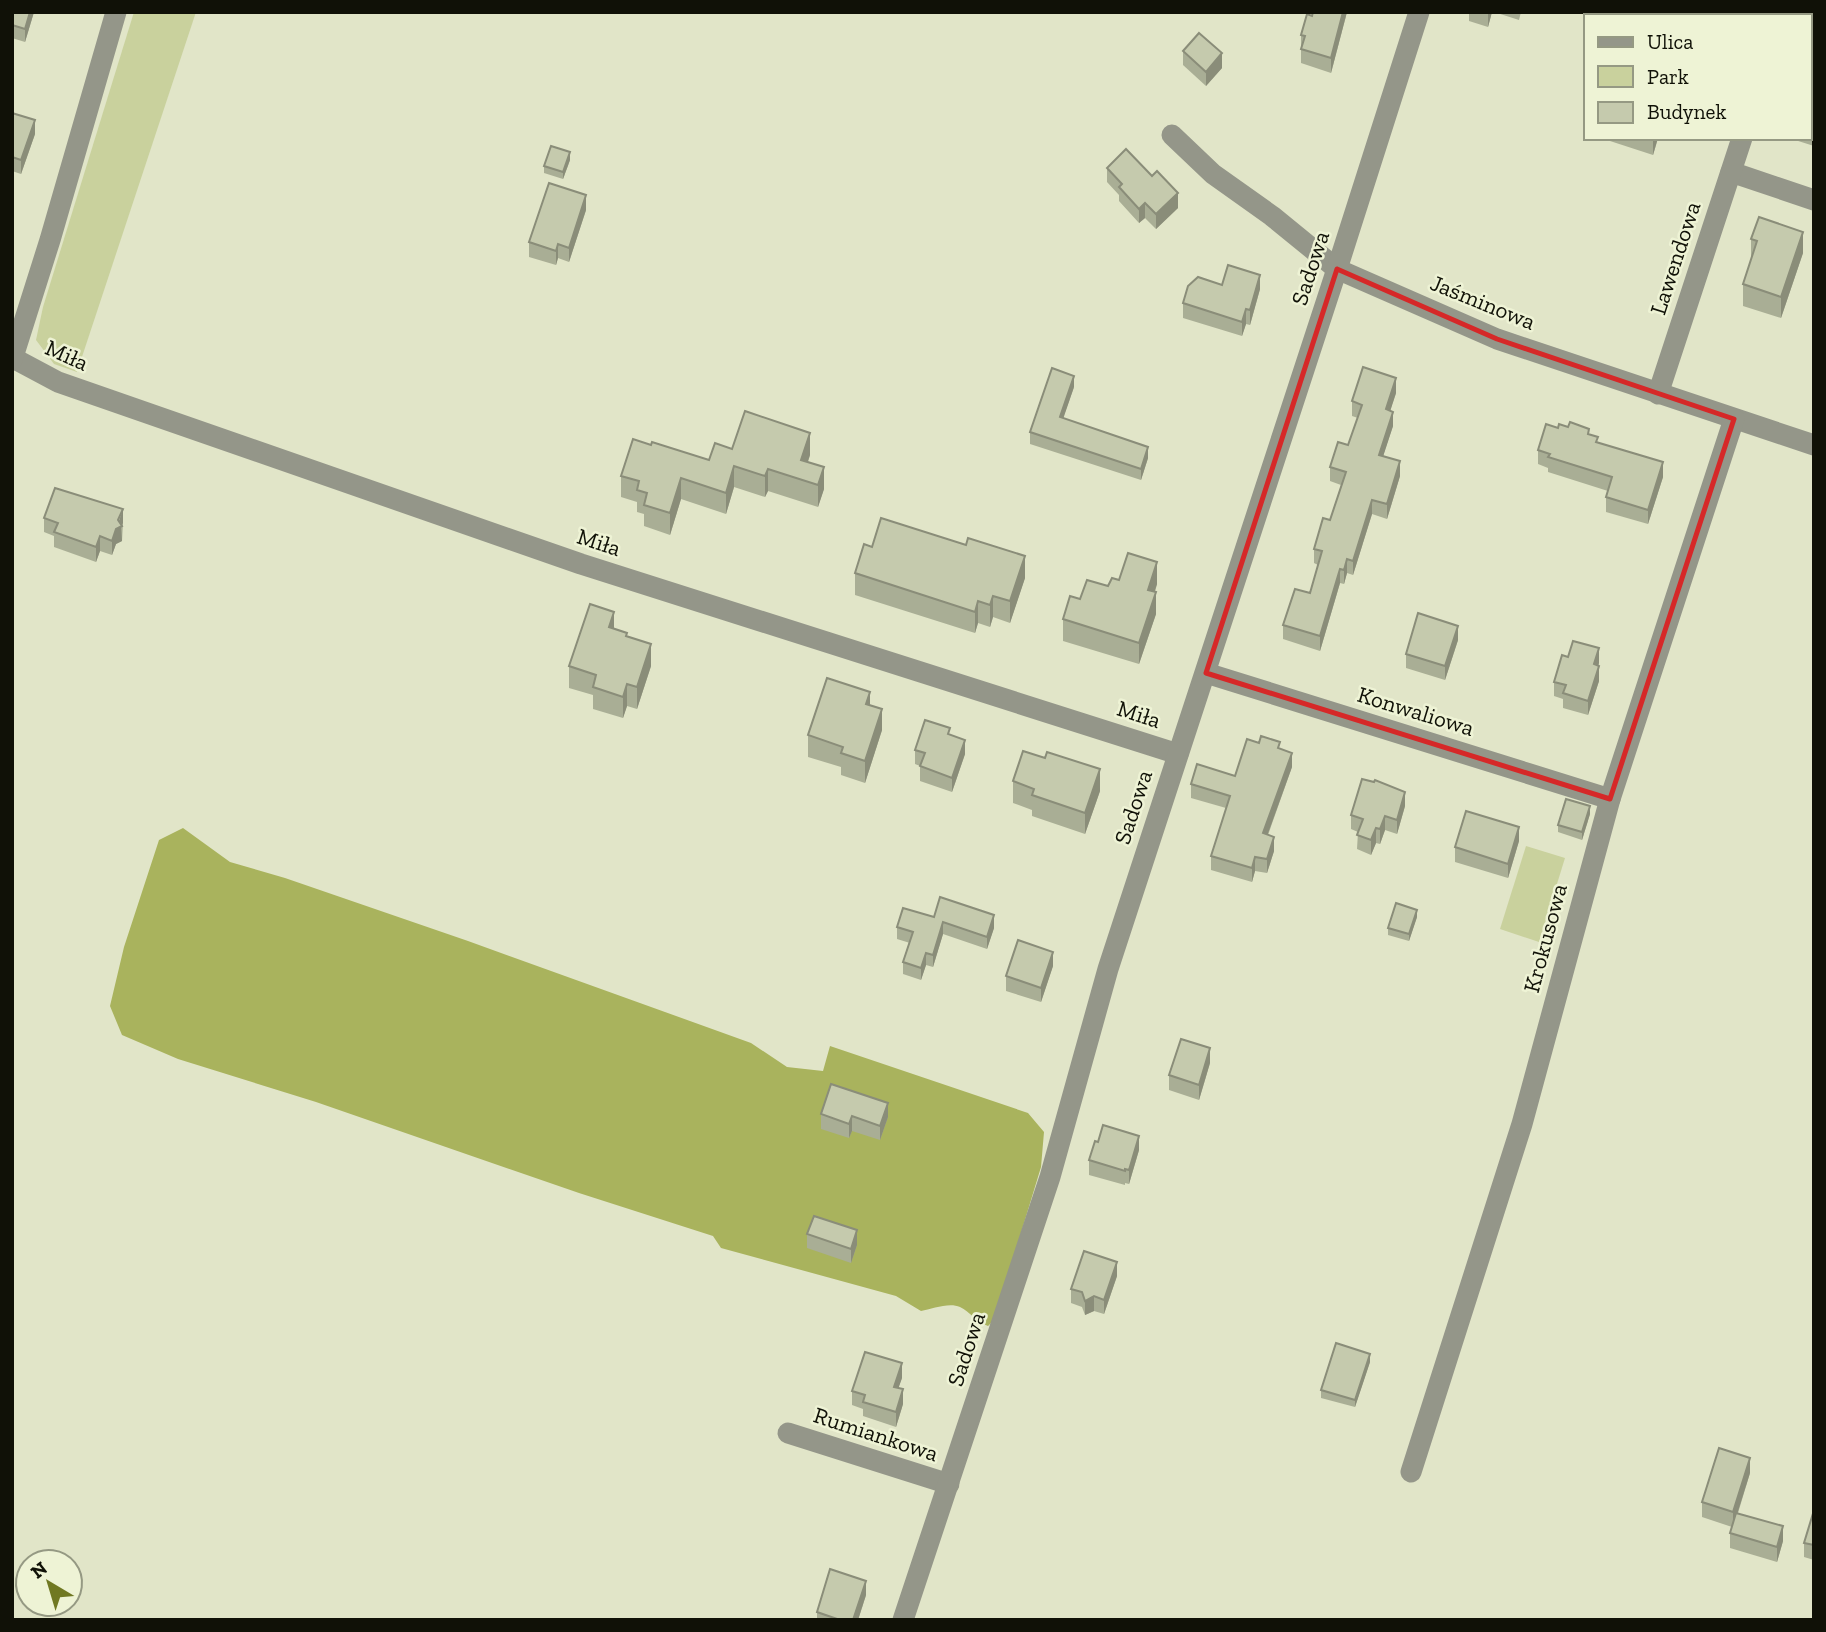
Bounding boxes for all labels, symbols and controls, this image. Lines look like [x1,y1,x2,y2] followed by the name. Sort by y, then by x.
[1584,14,1812,140] legend
[1647,29,1693,54] text: Ulica
[1647,64,1689,89] text: Park
[1647,99,1726,124] text: Budynek
[1644,198,1706,318] street label: Lawendowa
[1285,227,1335,309] street label: Sadowa
[1426,268,1540,336] street label: Jaśminowa
[41,333,93,377] street label: Miła
[574,522,624,562] street label: Miła
[1354,680,1478,742] street label: Konwaliowa
[1114,694,1164,734] street label: Miła
[1108,766,1158,848] street label: Sadowa
[1517,881,1573,995] street label: Krokusowa
[941,1308,991,1390] street label: Sadowa
[810,1401,942,1467] street label: Rumiankowa
[14,1548,84,1618] north arrow
[26,1556,52,1584] text: N

